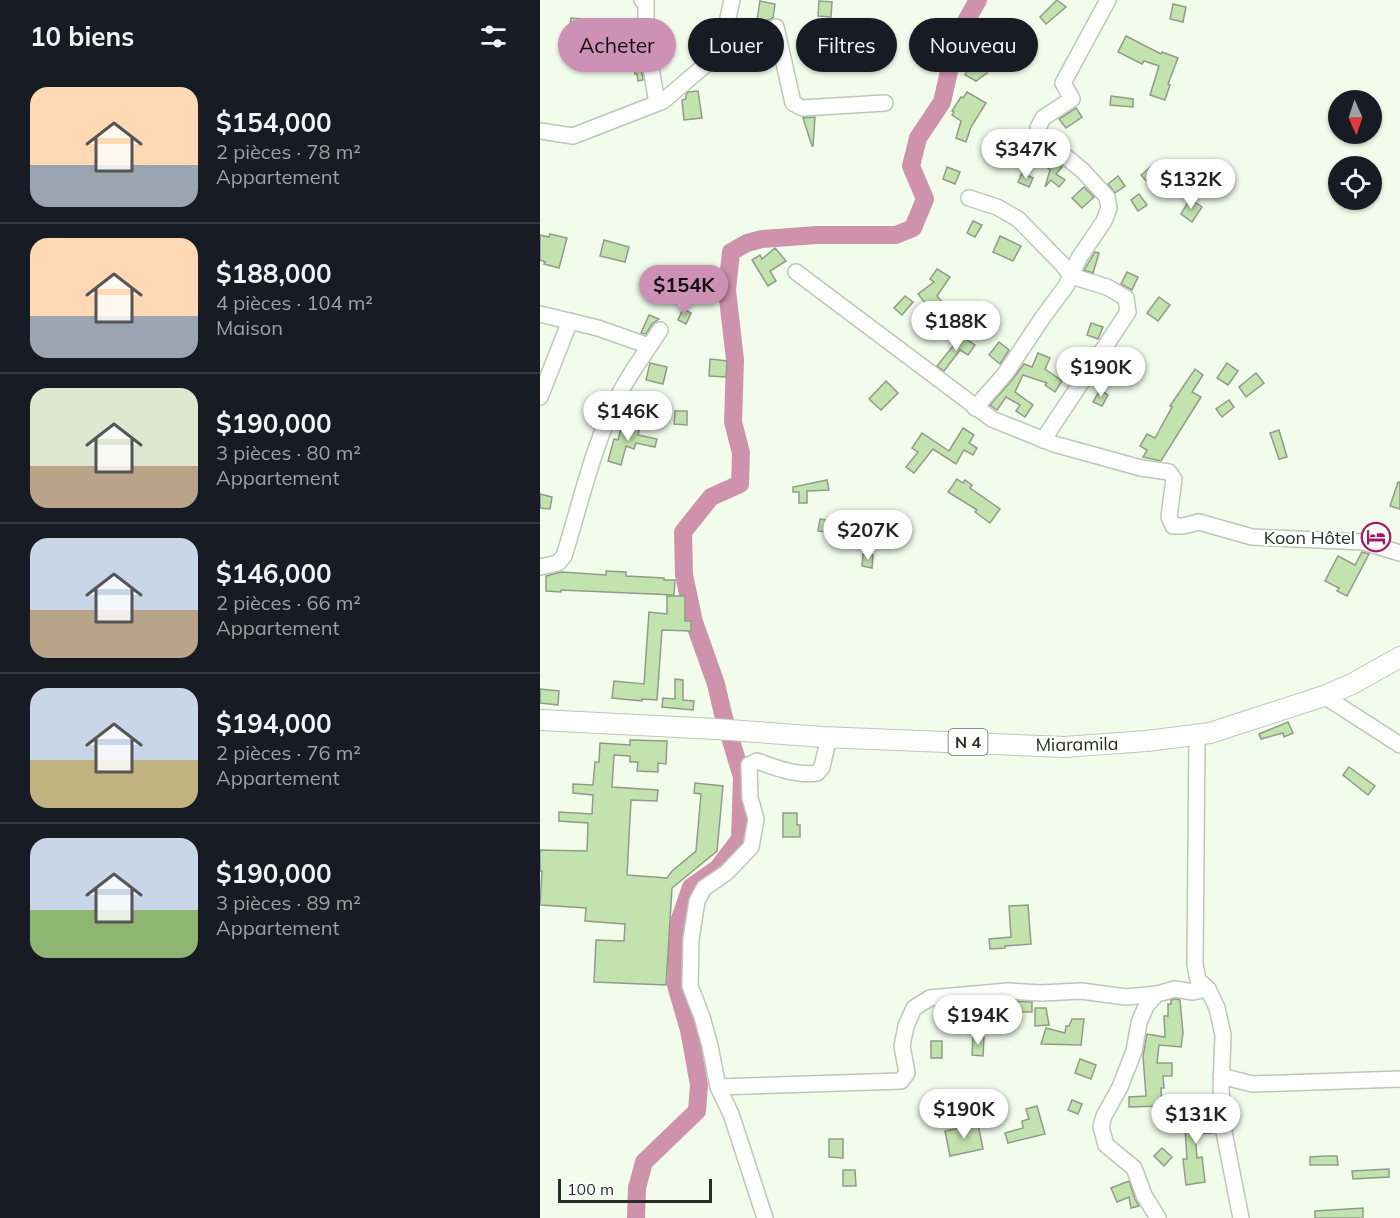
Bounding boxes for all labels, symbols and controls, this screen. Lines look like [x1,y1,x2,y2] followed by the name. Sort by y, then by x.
[558,18,676,72] chip: Acheter
[688,18,784,72] chip: Louer
[796,18,897,72] chip: Filtres
[909,18,1038,72] chip: Nouveau
[30,20,134,53] text: 10 biens
[477,20,510,53] icon: filters
[1328,90,1382,144] north arrow
[1328,90,1382,210] map controls
[216,106,332,139] text: $154,000
[78,111,150,183] icon: home
[984,129,1068,180] pin: $347K
[995,136,1057,161] text: $347K
[216,139,361,164] text: 2 pièces · 78 m²
[1328,156,1382,210] button: locate
[1149,159,1233,210] pin: $132K
[216,164,339,189] text: Appartement
[1160,166,1222,191] text: $132K
[216,257,332,290] text: $188,000
[78,262,150,334] icon: home
[642,265,726,316] pin: $154K
[653,272,715,297] text: $154K
[216,290,373,315] text: 4 pièces · 104 m²
[914,301,998,352] pin: $188K
[925,308,987,333] text: $188K
[216,315,283,340] text: Maison
[1059,347,1143,398] pin: $190K
[1070,354,1132,379] text: $190K
[586,391,670,442] pin: $146K
[597,398,659,423] text: $146K
[216,407,332,440] text: $190,000
[78,412,150,484] icon: home
[216,440,361,465] text: 3 pièces · 80 m²
[216,465,339,490] text: Appartement
[826,510,910,561] pin: $207K
[837,517,899,542] text: $207K
[1360,521,1392,553] hotel icon: Koon Hôtel
[1264,526,1355,549] place label: Koon Hôtel
[216,557,332,590] text: $146,000
[78,562,150,634] icon: home
[216,590,361,615] text: 2 pièces · 66 m²
[216,615,339,640] text: Appartement
[216,707,332,740] text: $194,000
[78,712,150,784] icon: home
[948,729,988,755] road number: N 4
[1035,732,1119,756] street label: Miaramila
[216,740,361,765] text: 2 pièces · 76 m²
[216,765,339,790] text: Appartement
[216,857,332,890] text: $190,000
[78,862,150,934] icon: home
[216,890,361,915] text: 3 pièces · 89 m²
[216,915,339,940] text: Appartement
[936,995,1020,1046] pin: $194K
[947,1002,1009,1027] text: $194K
[922,1089,1006,1140] pin: $190K
[1154,1094,1238,1145] pin: $131K
[933,1096,995,1121] text: $190K
[1165,1101,1227,1126] text: $131K
[558,1176,712,1204] scale bar
[567,1179,614,1199] text: 100 m

